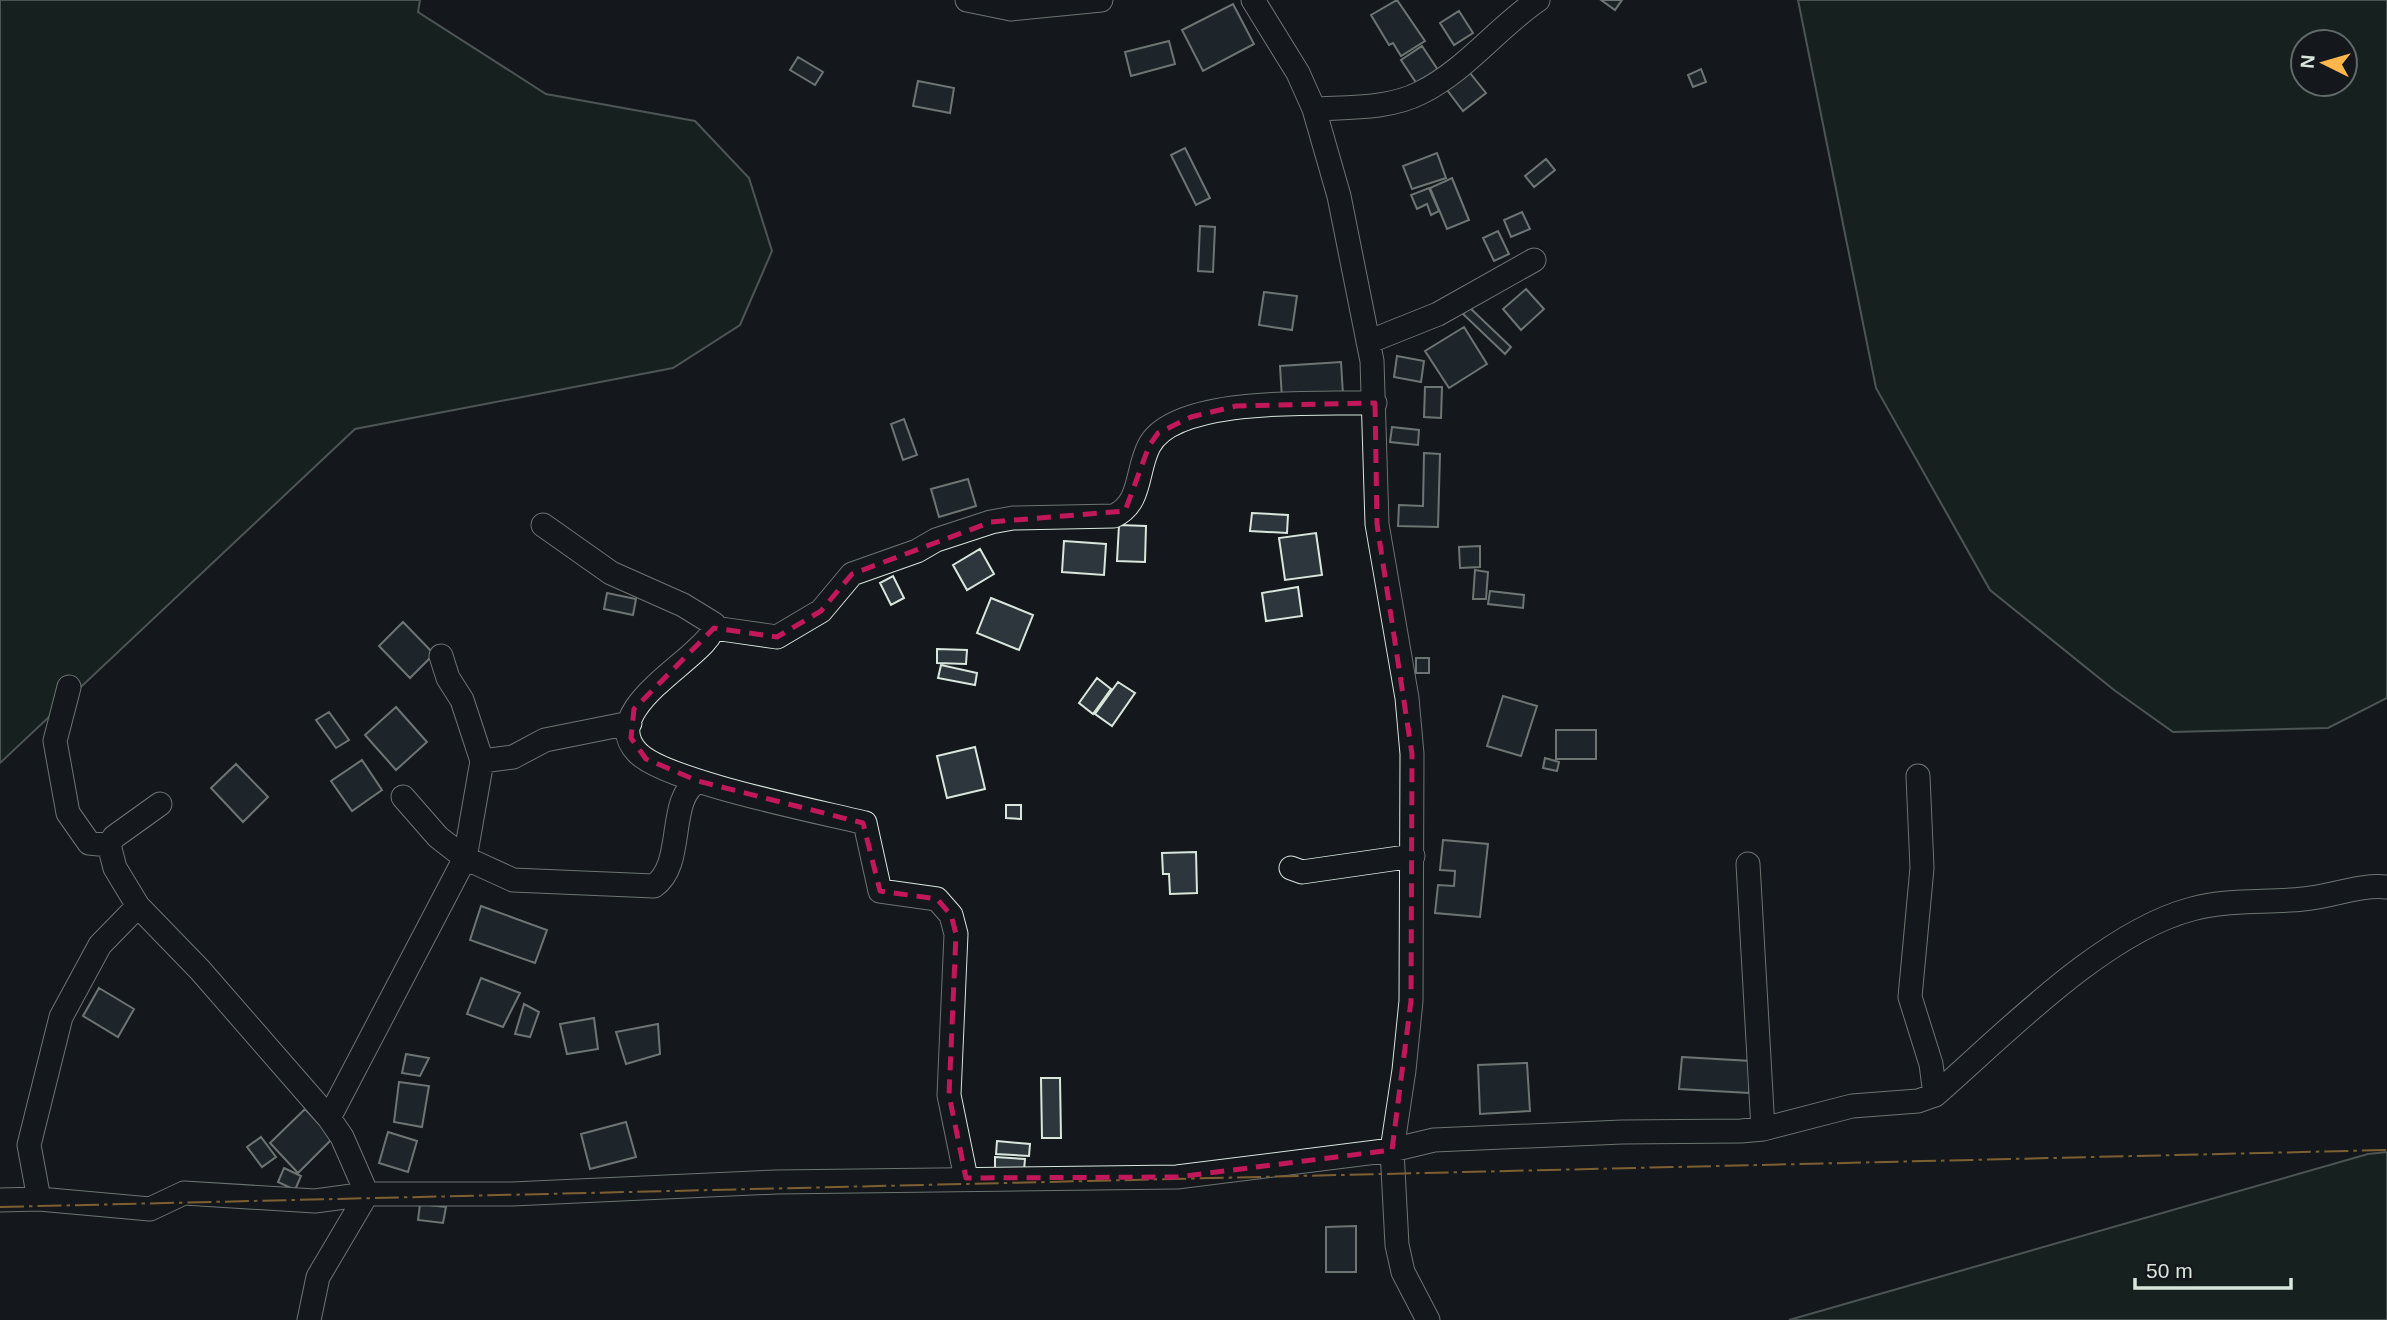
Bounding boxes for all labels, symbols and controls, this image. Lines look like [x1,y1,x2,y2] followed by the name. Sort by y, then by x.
[2289,28,2359,98] north arrow
[2297,54,2319,69] text: N
[2135,1246,2291,1290] scale bar
[2146,1259,2193,1282] text: 50 m

